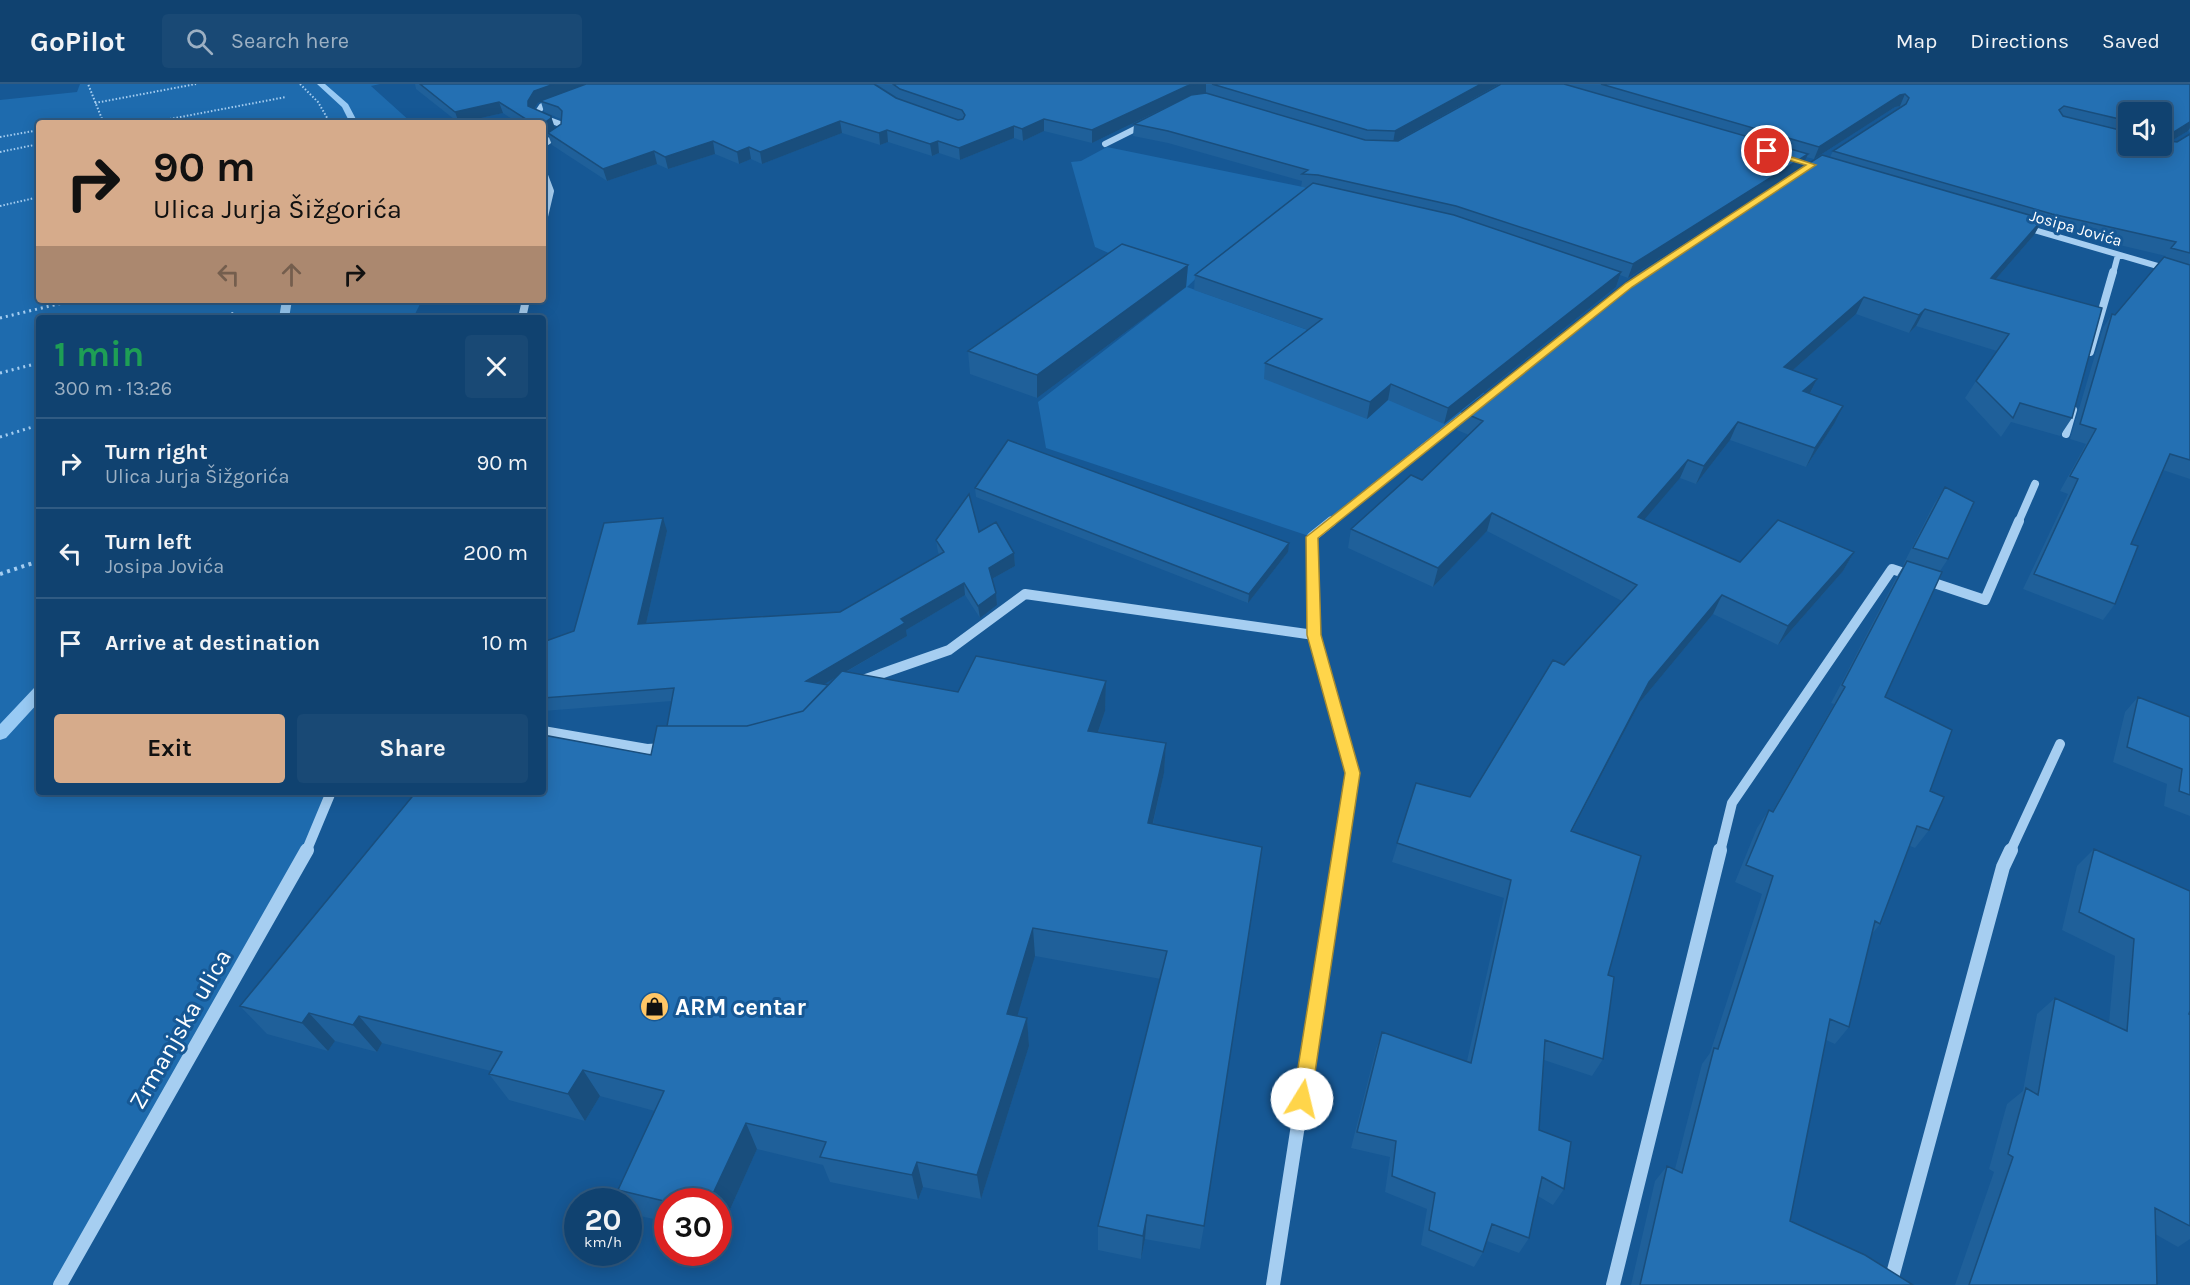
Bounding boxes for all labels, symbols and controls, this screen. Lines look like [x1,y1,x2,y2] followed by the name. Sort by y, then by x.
[162,14,582,68] search box
[30,25,126,58] text: GoPilot
[183,25,216,58] icon: search
[231,28,349,54] text: Search here
[1896,29,1937,53] text: Map
[1970,29,2069,53] text: Directions
[2102,29,2160,53] text: Saved
[2118,102,2172,156] map controls
[2118,102,2172,156] button: sound
[1741,125,1792,176] pin
[1750,134,1783,167] icon: arrive
[153,142,256,192] text: 90 m
[54,144,132,222] icon: right
[153,193,402,225] text: Ulica Jurja Šižgorića
[2028,206,2124,250] street label: Josipa Jovića
[212,258,245,291] icon: left
[275,258,308,291] icon: ahead
[338,258,371,291] icon: right
[54,333,144,375] text: 1 min
[465,335,528,398] button: close
[54,377,172,400] text: 300 m · 13:26
[105,439,208,465] text: Turn right
[54,447,87,480] icon: right
[476,450,528,476] text: 90 m
[105,465,289,488] text: Ulica Jurja Šižgorića
[105,529,192,555] text: Turn left
[54,537,87,570] icon: left
[463,540,528,566] text: 200 m
[105,555,224,578] text: Josipa Jovića
[54,627,87,660] icon: arrive
[105,630,320,656] text: Arrive at destination
[482,630,528,656] text: 10 m
[54,714,285,783] button: Exit
[297,714,528,783] button: Share
[123,944,237,1114] street label: Zrmanjska ulica
[638,991,670,1023] shop icon: ARM centar
[675,993,806,1021] place label: ARM centar
[1270,1067,1334,1131] position arrow
[654,1188,732,1266] speed limit sign: 30
[584,1202,622,1238] text: 20
[584,1233,622,1251] text: km/h

